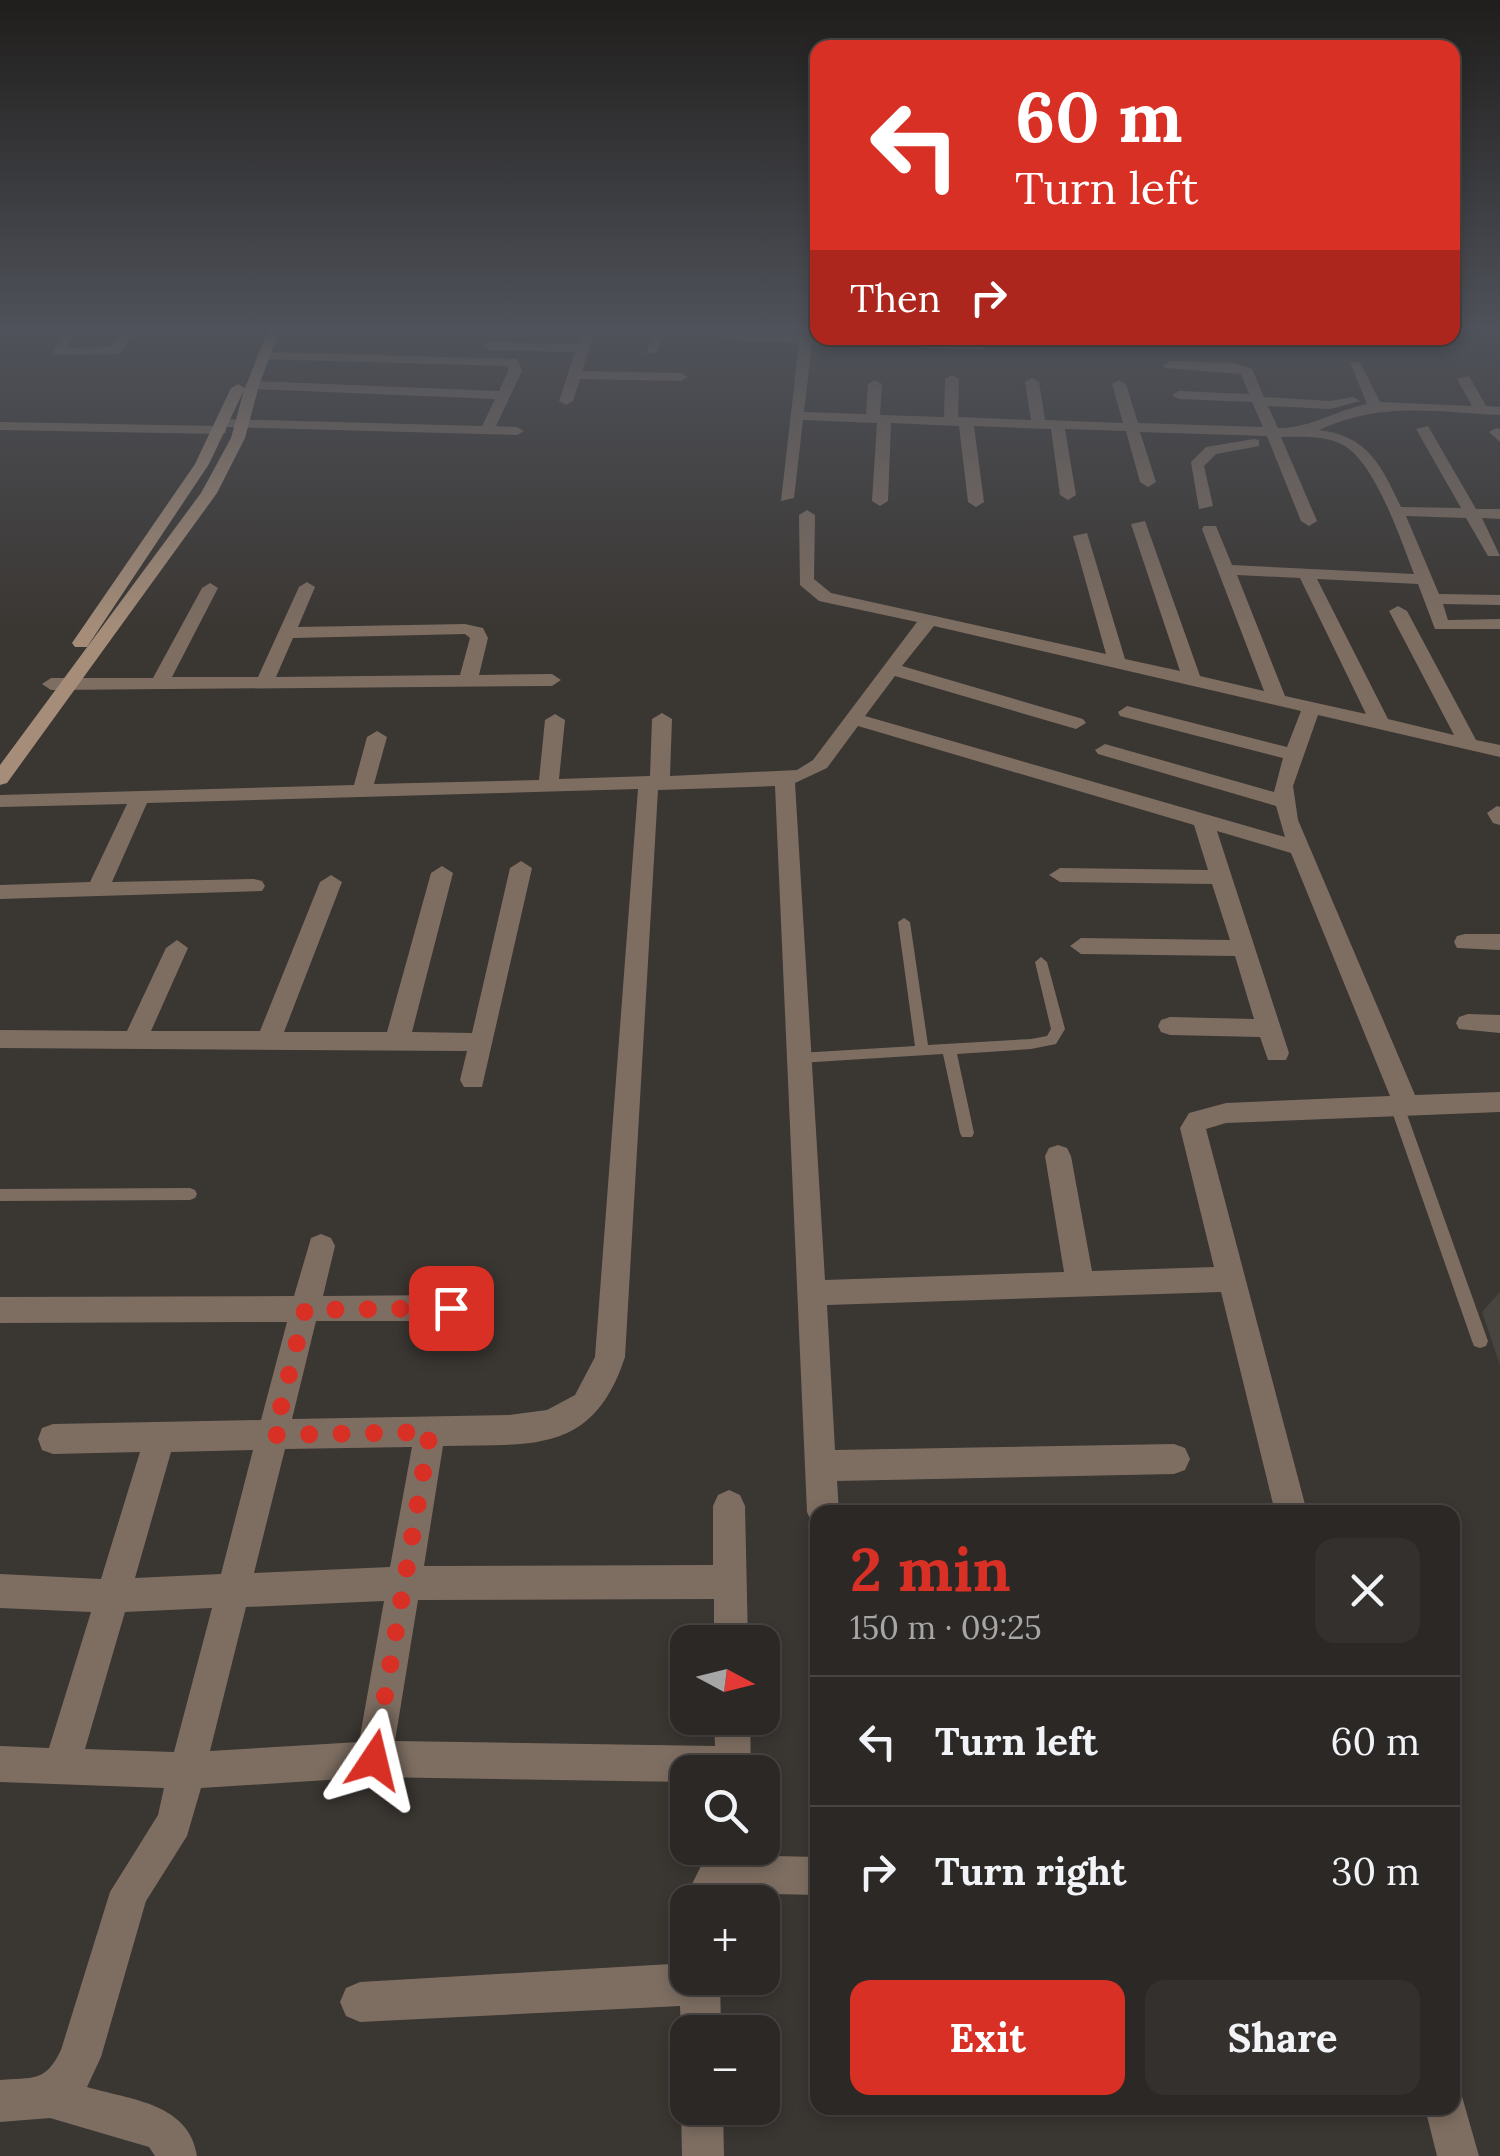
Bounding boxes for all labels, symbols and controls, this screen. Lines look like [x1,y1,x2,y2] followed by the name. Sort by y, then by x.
[1015,72,1183,161] text: 60 m
[850,80,980,210] icon: left
[1015,159,1198,216] text: Turn left
[961,270,1016,325] icon: right
[850,274,941,322] text: Then
[409,1266,494,1351] pin
[424,1281,479,1336] icon: arrive
[850,1531,1011,1607] text: 2 min
[1315,1538,1420,1643] button: close
[850,1607,1042,1648] text: 150 m · 09:25
[670,1625,780,1735] north arrow
[670,1625,780,2125] map controls
[322,1708,426,1812] position arrow
[850,1714,905,1769] icon: left
[935,1717,1098,1765] text: Turn left
[1330,1717,1420,1765] text: 60 m
[670,1755,780,1865] button: search
[850,1844,905,1899] icon: right
[935,1847,1126,1895] text: Turn right
[1331,1847,1420,1895] text: 30 m
[670,1885,780,1995] button: +
[850,1980,1125,2095] button: Exit
[1145,1980,1420,2095] button: Share
[670,2015,780,2125] button: −

